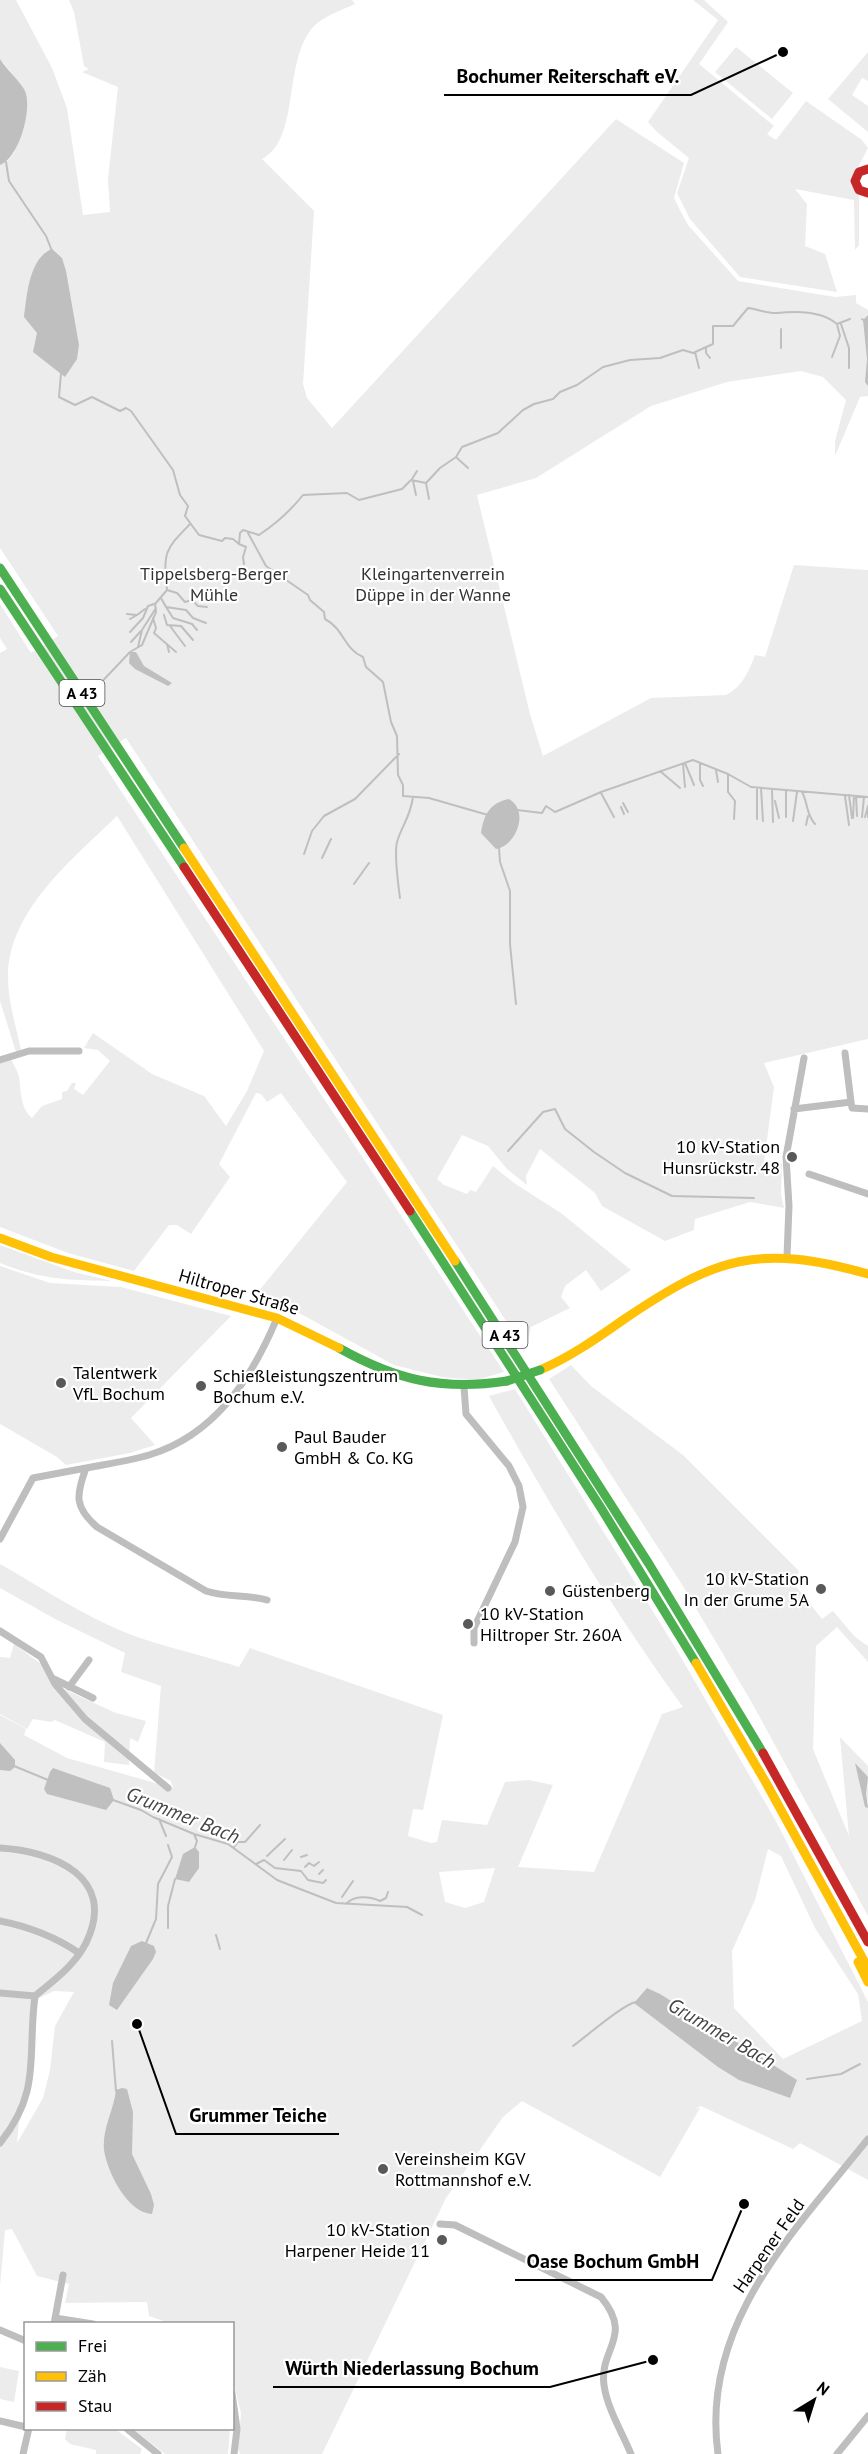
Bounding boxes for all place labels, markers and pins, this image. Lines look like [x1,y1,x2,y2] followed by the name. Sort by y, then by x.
[444,57,691,95] callout: Bochumer Reiterschaft eV.
[663,1135,780,1179] place label: 10 kV-Station Hunsrückstr. 48
[785,1150,799,1164] marker: 10 kV-Station Hunsrückstr. 48
[72,1361,165,1405] place label: Talentwerk VfL Bochum
[213,1364,398,1408] place label: Schießleistungszentrum Bochum e.V.
[54,1376,68,1390] marker: Talentwerk VfL Bochum
[194,1379,208,1393] marker: Schießleistungszentrum Bochum e.V.
[294,1425,413,1469] place label: Paul Bauder GmbH & Co. KG
[275,1440,289,1454] marker: Paul Bauder GmbH & Co. KG
[684,1567,809,1611] place label: 10 kV-Station In der Grume 5A
[562,1579,650,1602] place label: Güstenberg
[814,1582,828,1596] marker: 10 kV-Station In der Grume 5A
[543,1584,557,1598] marker: Güstenberg
[480,1602,622,1646] place label: 10 kV-Station Hiltroper Str. 260A
[461,1617,475,1631] marker: 10 kV-Station Hiltroper Str. 260A
[176,2096,339,2134] callout: Grummer Teiche
[394,2147,532,2191] place label: Vereinsheim KGV Rottmannshof e.V.
[376,2162,390,2176] marker: Vereinsheim KGV Rottmannshof e.V.
[285,2218,430,2262] place label: 10 kV-Station Harpener Heide 11
[435,2233,449,2247] marker: 10 kV-Station Harpener Heide 11
[515,2242,712,2280] callout: Oase Bochum GmbH
[273,2349,550,2387] callout: Würth Niederlassung Bochum

